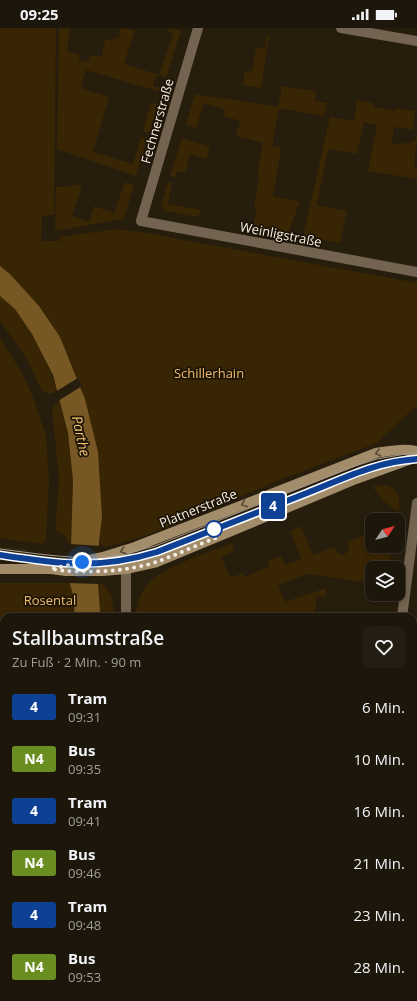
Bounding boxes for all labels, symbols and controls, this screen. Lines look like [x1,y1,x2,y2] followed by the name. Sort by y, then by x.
[20,4,59,24] text: 09:25
[136,76,178,166] street label: Fechnerstraße
[239,217,323,251] street label: Weinligstraße
[174,364,244,382] park label: Schillerhain
[68,414,95,458] water label: Parthe
[375,449,382,457] one-way arrow
[156,484,240,532] street label: Platnerstraße
[260,493,286,519] line badge: 4
[269,496,277,515] text: 4
[240,499,247,507] one-way arrow
[365,513,405,553] north arrow
[365,513,405,601] map controls
[205,520,223,538] unlabelled marker
[119,546,126,555] one-way arrow
[72,552,92,572] your location
[365,561,405,601] button: layers
[24,591,76,609] park label: Rosental
[12,625,164,651] text: Stallbaumstraße
[363,626,405,668] button: heart
[12,653,141,671] text: Zu Fuß · 2 Min. · 90 m
[68,688,107,708] text: Tram
[30,697,38,716] text: 4
[362,697,405,717] text: 6 Min.
[68,708,101,726] text: 09:31
[68,740,95,760] text: Bus
[24,749,44,768] text: N4
[354,749,405,769] text: 10 Min.
[68,760,101,778] text: 09:35
[68,792,107,812] text: Tram
[30,801,38,820] text: 4
[354,801,405,821] text: 16 Min.
[68,812,101,830] text: 09:41
[68,844,95,864] text: Bus
[24,853,44,872] text: N4
[354,853,405,873] text: 21 Min.
[68,864,101,882] text: 09:46
[68,896,107,916] text: Tram
[30,905,38,924] text: 4
[354,905,405,925] text: 23 Min.
[68,916,101,934] text: 09:48
[68,948,95,968] text: Bus
[24,957,44,976] text: N4
[354,957,405,977] text: 28 Min.
[68,968,101,986] text: 09:53

